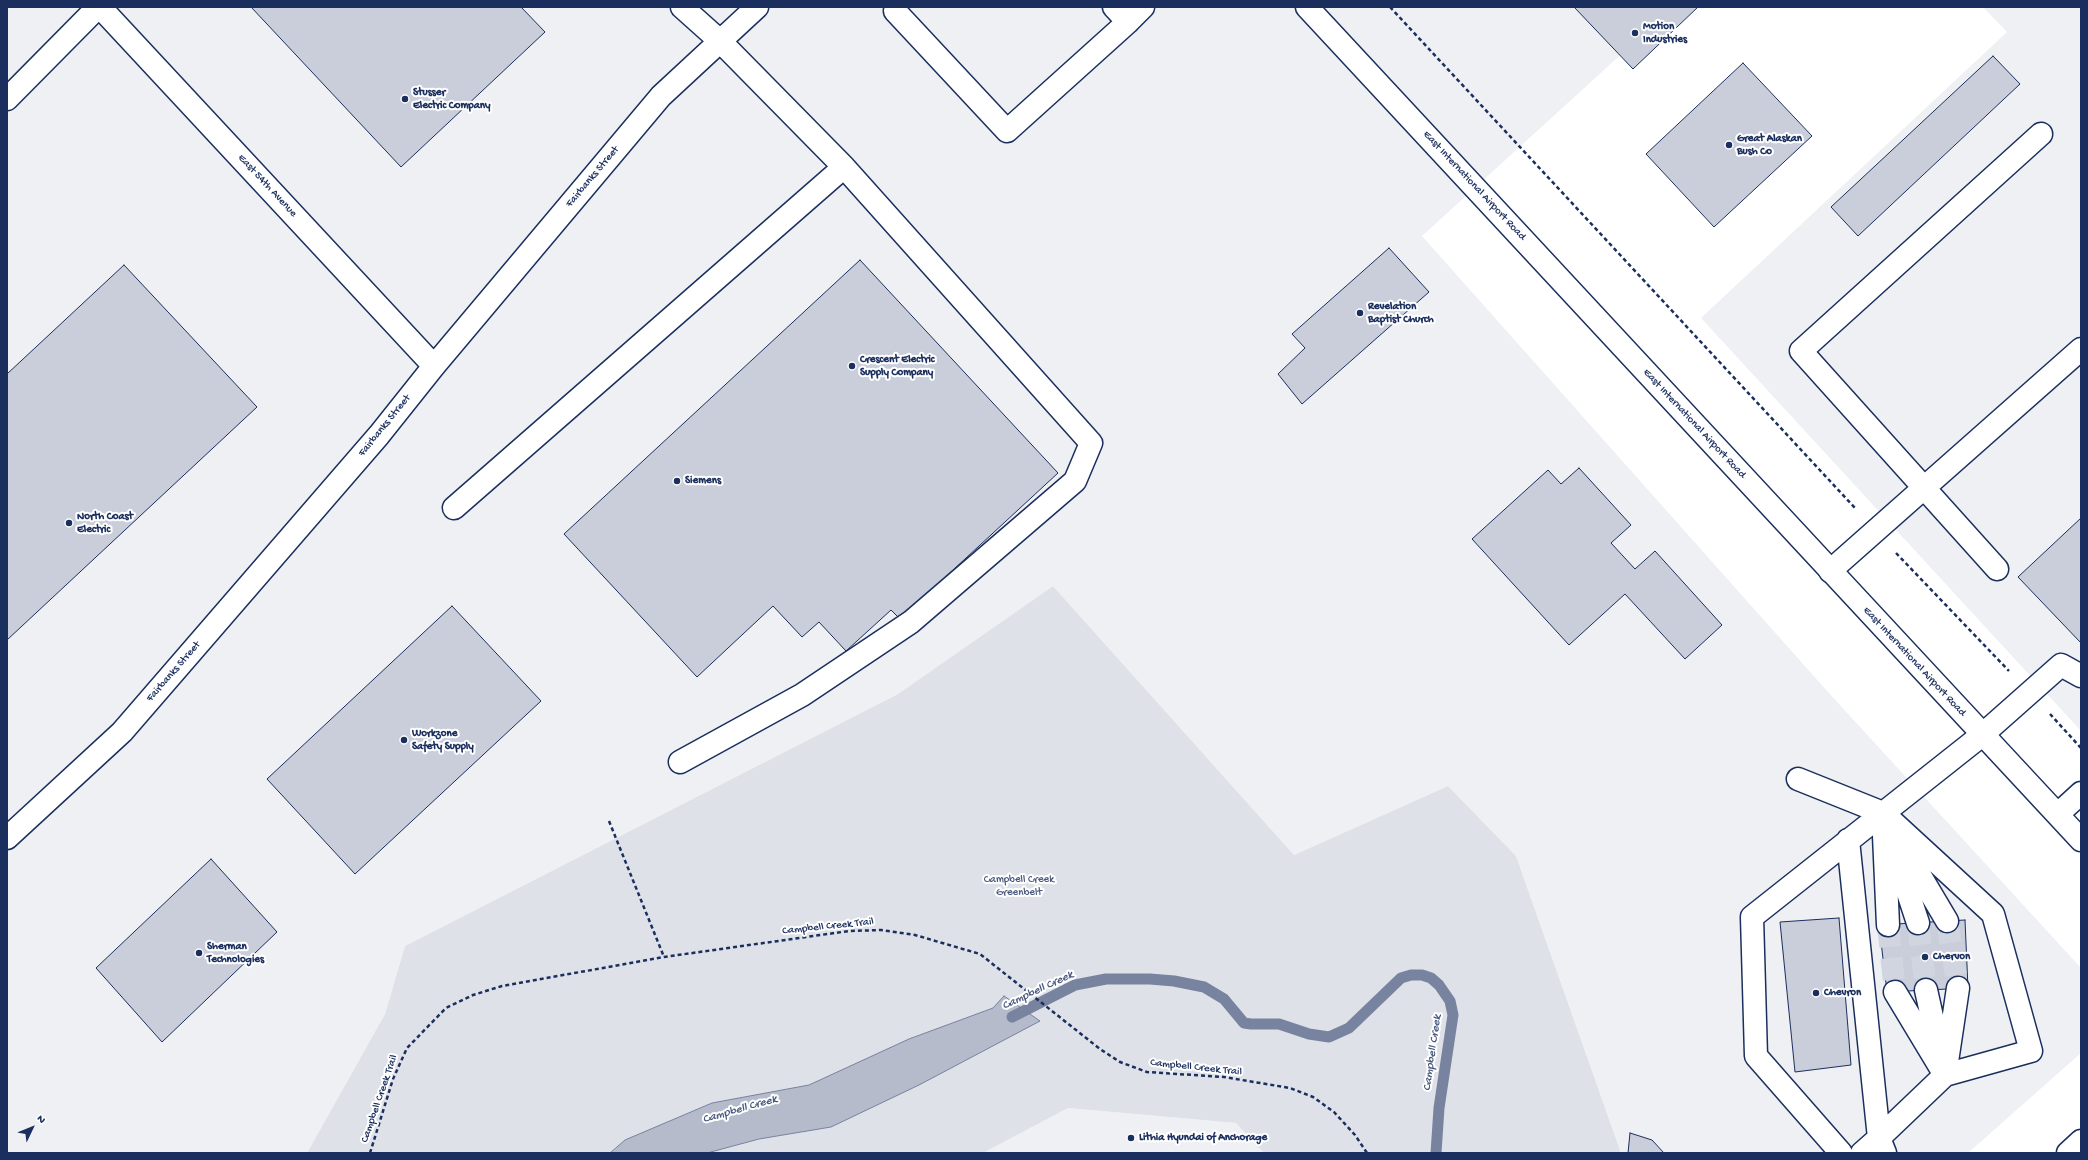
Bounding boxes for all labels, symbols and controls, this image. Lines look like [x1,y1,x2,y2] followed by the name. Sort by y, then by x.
[1643,20,1687,46] place label: Motion Industries
[1630,28,1640,38] marker: Motion Industries
[413,86,490,112] place label: Stusser Electric Company
[400,94,410,104] marker: Stusser Electric Company
[1420,128,1528,244] street label: East International Airport Road
[1737,132,1802,158] place label: Great Alaskan Bush Co
[1724,140,1734,150] marker: Great Alaskan Bush Co
[564,144,622,210] street label: Fairbanks Street
[234,152,300,220] street label: East 54th Avenue
[1368,300,1434,326] place label: Revelation Baptist Church
[1355,308,1365,318] marker: Revelation Baptist Church
[860,353,935,379] place label: Crescent Electric Supply Company
[847,361,857,371] marker: Crescent Electric Supply Company
[1640,366,1748,482] street label: East International Airport Road
[356,392,414,460] street label: Fairbanks Street
[685,474,721,488] place label: Siemens
[672,476,682,486] marker: Siemens
[77,510,133,536] place label: North Coast Electric
[64,518,74,528] marker: North Coast Electric
[1860,604,1968,720] street label: East International Airport Road
[144,639,204,705] street label: Fairbanks Street
[412,727,474,753] place label: Workzone Safety Supply
[399,735,409,745] marker: Workzone Safety Supply
[984,873,1054,899] park label: Campbell Creek Greenbelt
[782,916,874,938] street label: Campbell Creek Trail
[207,940,264,966] place label: Sherman Technologies
[194,948,204,958] marker: Sherman Technologies
[1933,950,1970,964] place label: Chervon
[1920,952,1930,962] marker: Chervon
[1000,968,1076,1014] water label: Campbell Creek
[1824,986,1861,1000] place label: Chevron
[1811,988,1821,998] marker: Chevron
[1421,1014,1445,1092] water label: Campbell Creek
[359,1053,401,1145] street label: Campbell Creek Trail
[1150,1057,1242,1079] street label: Campbell Creek Trail
[701,1093,779,1127] water label: Campbell Creek
[12,1108,52,1148] north arrow
[34,1113,48,1127] text: N
[1139,1131,1267,1145] place label: Lithia Hyundai of Anchorage
[1126,1133,1136,1143] marker: Lithia Hyundai of Anchorage

